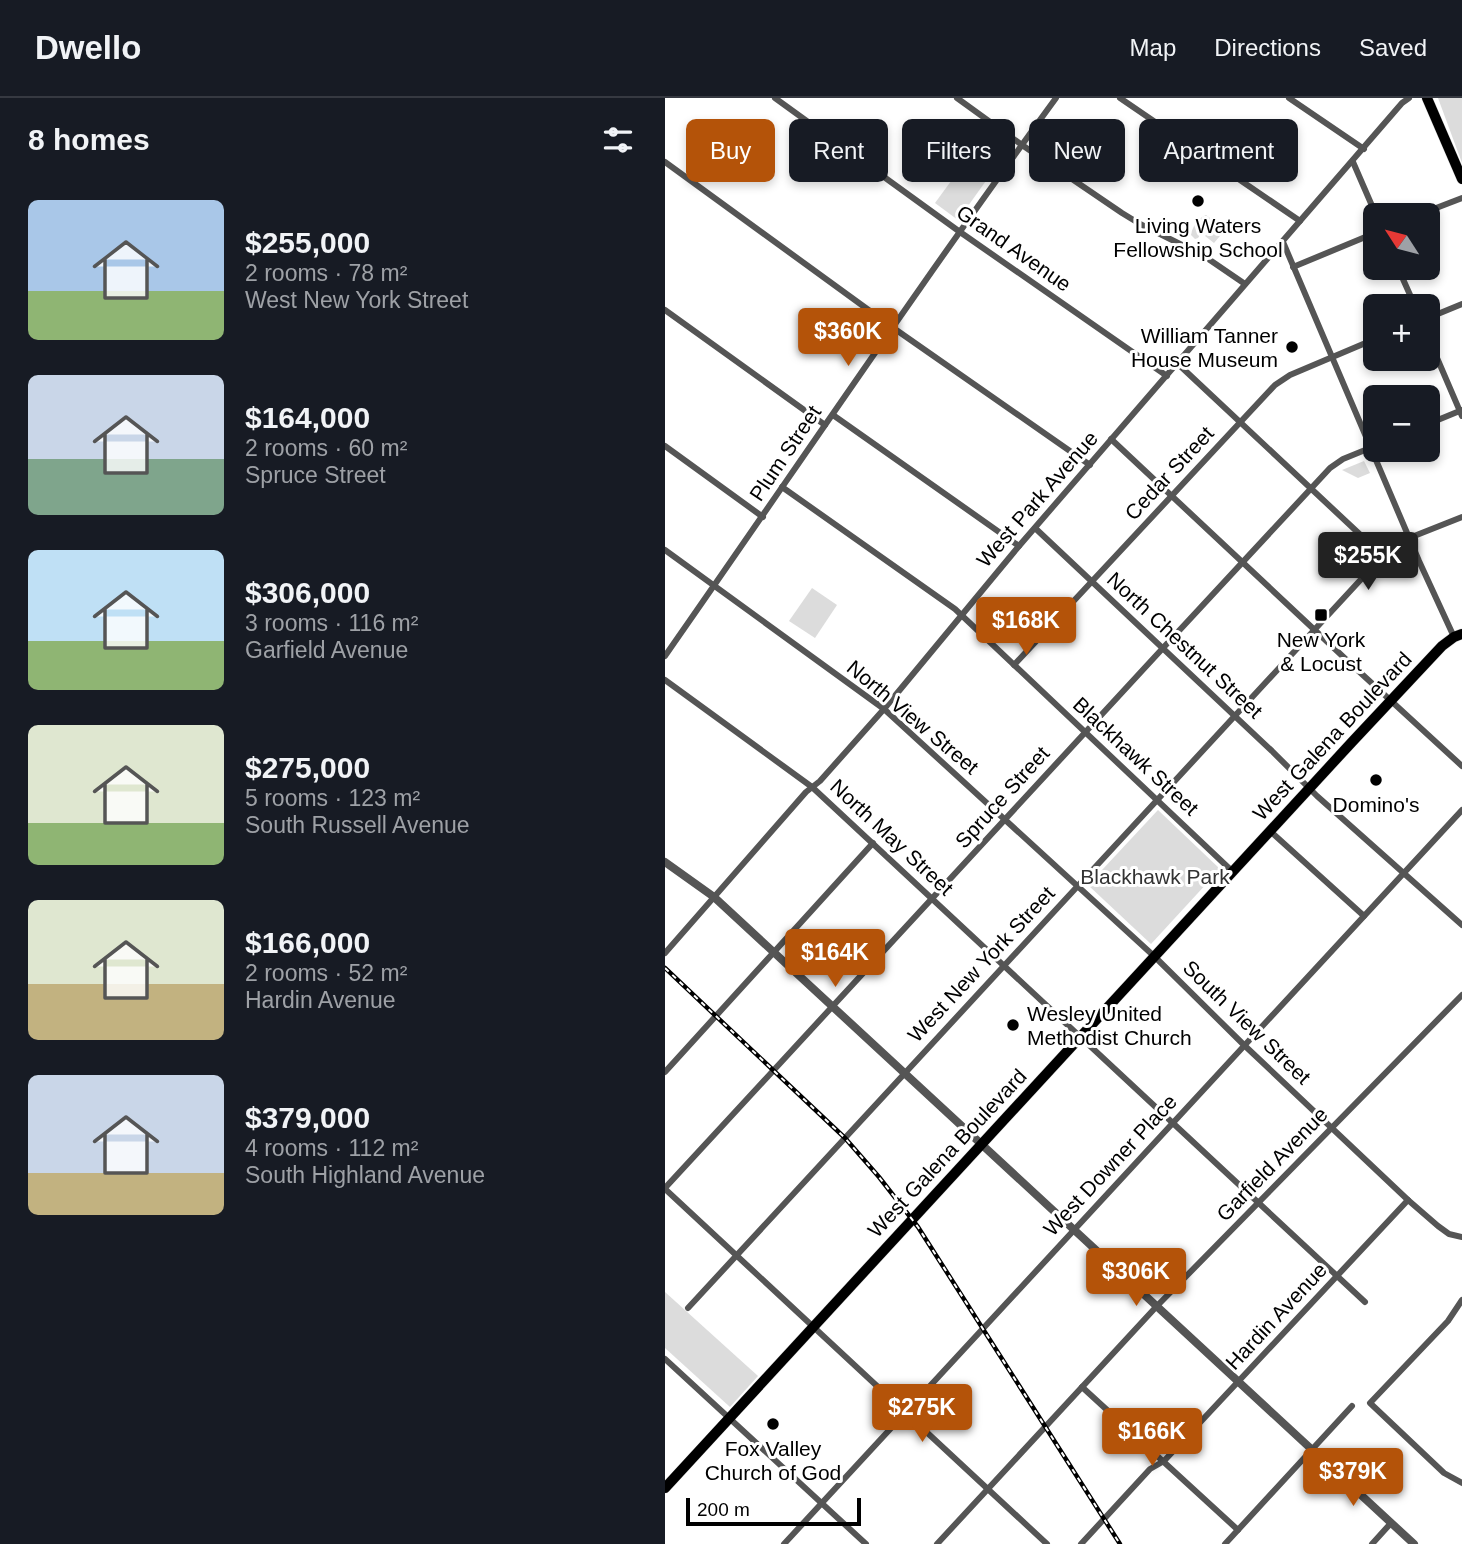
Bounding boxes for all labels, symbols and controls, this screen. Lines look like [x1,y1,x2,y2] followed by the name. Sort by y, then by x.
[35,29,141,66] text: Dwello
[1130,34,1176,61] text: Map
[1214,34,1321,61] text: Directions
[1359,34,1427,61] text: Saved
[686,119,775,182] chip: Buy
[789,119,888,182] chip: Rent
[902,119,1015,182] chip: Filters
[1029,119,1125,182] chip: New
[1139,119,1298,182] chip: Apartment
[599,121,637,159] icon: filters
[28,123,150,156] text: 8 homes
[1190,193,1206,209] marker: Living Waters Fellowship School
[953,200,1075,296] street label: Grand Avenue
[1363,203,1440,280] north arrow
[1363,203,1440,462] map controls
[1113,214,1283,261] place label: Living Waters Fellowship School
[245,226,370,259] text: $255,000
[84,228,168,312] icon: home
[245,260,407,286] text: 2 rooms · 78 m²
[245,287,468,313] text: West New York Street
[1363,294,1440,371] button: +
[799,308,897,368] pin: $360K
[814,318,882,344] text: $360K
[1131,324,1278,371] place label: William Tanner House Museum
[1284,339,1300,355] marker: William Tanner House Museum
[1363,385,1440,462] button: −
[245,401,370,434] text: $164,000
[745,401,825,505] street label: Plum Street
[84,403,168,487] icon: home
[1120,422,1218,524] street label: Cedar Street
[972,427,1102,571] street label: West Park Avenue
[245,435,407,461] text: 2 rooms · 60 m²
[245,462,386,488] text: Spruce Street
[1319,532,1417,592] pin: $255K
[1334,542,1402,568] text: $255K
[1103,567,1267,723] street label: North Chestnut Street
[245,576,370,609] text: $306,000
[84,578,168,662] icon: home
[977,598,1075,657] pin: $168K
[992,607,1060,633] text: $168K
[1313,607,1329,623] marker: New York & Locust
[245,610,418,636] text: 3 rooms · 116 m²
[1277,628,1366,675] place label: New York & Locust
[245,637,408,663] text: Garfield Avenue
[1248,647,1416,825] street label: West Galena Boulevard
[843,655,983,779] street label: North View Street
[1069,692,1203,820] street label: Blackhawk Street
[950,741,1054,852] street label: Spruce Street
[245,751,370,784] text: $275,000
[84,753,168,837] icon: home
[1368,772,1384,788] marker: Domino's
[826,774,958,900] street label: North May Street
[245,785,420,811] text: 5 rooms · 123 m²
[1333,793,1419,816] place label: Domino's
[245,812,470,838] text: South Russell Avenue
[1080,865,1230,888] park label: Blackhawk Park
[903,881,1059,1046] street label: West New York Street
[245,926,370,959] text: $166,000
[84,928,168,1012] icon: home
[786,930,884,989] pin: $164K
[801,939,869,965] text: $164K
[1179,955,1315,1089] street label: South View Street
[245,960,407,986] text: 2 rooms · 52 m²
[245,987,395,1013] text: Hardin Avenue
[1027,1002,1192,1049] place label: Wesley United Methodist Church
[1005,1017,1021,1033] marker: Wesley United Methodist Church
[863,1064,1031,1242] street label: West Galena Boulevard
[1039,1090,1181,1240] street label: West Downer Place
[245,1101,370,1134] text: $379,000
[1212,1102,1332,1226] street label: Garfield Avenue
[84,1103,168,1187] icon: home
[245,1135,418,1161] text: 4 rooms · 112 m²
[245,1162,485,1188] text: South Highland Avenue
[1087,1248,1185,1308] pin: $306K
[1102,1258,1170,1284] text: $306K
[1221,1258,1331,1374] street label: Hardin Avenue
[873,1384,971,1444] pin: $275K
[888,1394,956,1420] text: $275K
[1103,1408,1201,1468] pin: $166K
[765,1416,781,1432] marker: Fox Valley Church of God
[1118,1418,1186,1444] text: $166K
[705,1437,841,1484] place label: Fox Valley Church of God
[1304,1448,1402,1508] pin: $379K
[1319,1458,1387,1484] text: $379K
[686,1495,861,1527] scale bar
[697,1499,750,1520] text: 200 m

